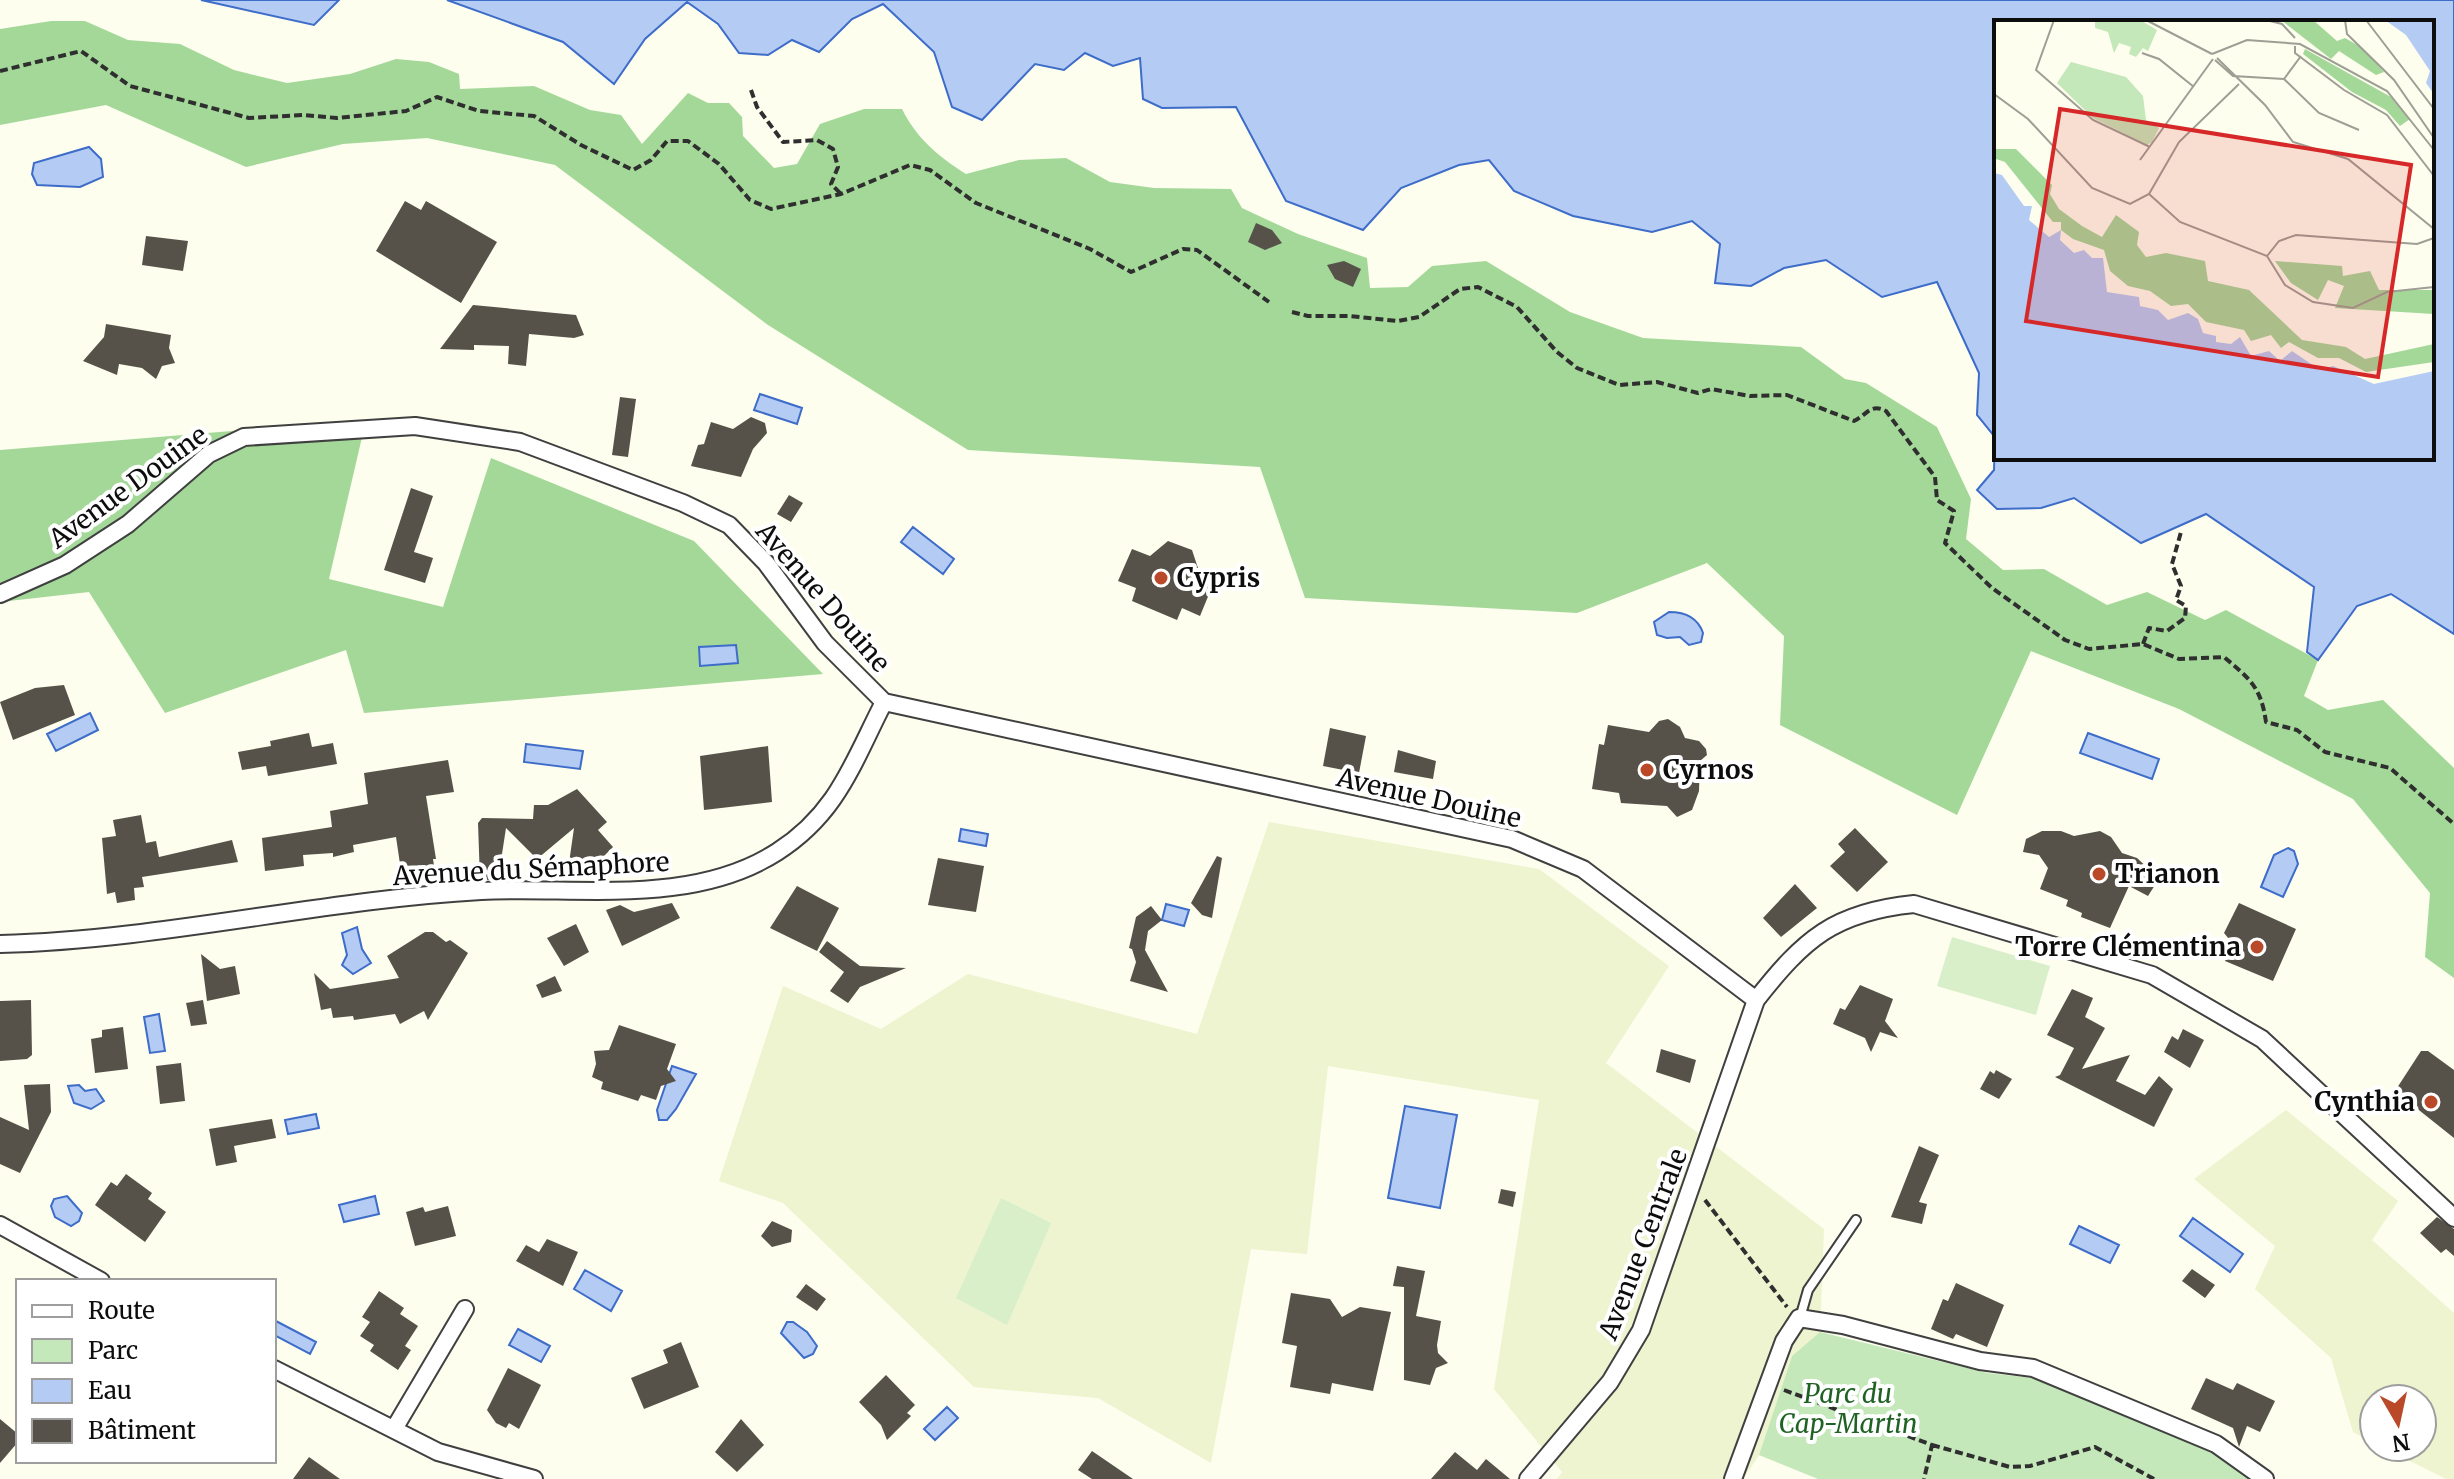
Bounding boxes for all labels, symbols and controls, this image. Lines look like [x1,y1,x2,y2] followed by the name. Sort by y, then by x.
[1994,20,2434,460] inset map
[41,418,213,556] street label: Avenue Douine
[749,514,898,678] street label: Avenue Douine
[1177,561,1260,594] place label: Cypris
[1152,569,1170,587] marker: Cypris
[1663,753,1754,786] place label: Cyrnos
[1333,760,1524,835] street label: Avenue Douine
[1638,761,1656,779] marker: Cyrnos
[391,845,670,892] street label: Avenue du Sémaphore
[2115,857,2220,890] place label: Trianon
[2090,865,2108,883] marker: Trianon
[2015,930,2241,963] place label: Torre Clémentina
[2248,938,2266,956] marker: Torre Clémentina
[2315,1085,2415,1118] place label: Cynthia
[2422,1093,2440,1111] marker: Cynthia
[1591,1144,1694,1345] street label: Avenue Centrale
[16,1279,276,1463] legend
[88,1295,155,1326] text: Route
[88,1335,138,1366] text: Parc
[88,1375,132,1406] text: Eau
[1778,1377,1918,1440] park label: Parc du Cap-Martin
[2358,1383,2438,1463] north arrow
[88,1415,197,1446] text: Bâtiment
[2390,1428,2412,1458] text: N

